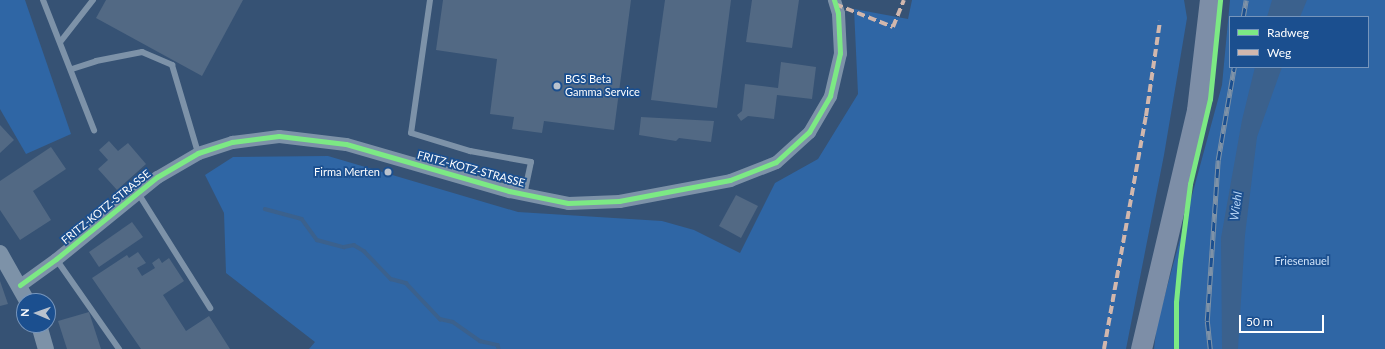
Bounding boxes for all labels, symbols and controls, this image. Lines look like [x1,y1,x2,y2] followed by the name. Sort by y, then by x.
[1229,16,1369,68] legend
[1267,25,1309,40] text: Radweg
[1267,45,1291,60] text: Weg
[565,73,640,99] place label: BGS Beta Gamma Service
[552,81,562,91] marker: BGS Beta Gamma Service
[416,148,526,190] street label: FRITZ-KOTZ-STRASSE
[314,165,380,179] place label: Firma Merten
[59,167,153,247] street label: FRITZ-KOTZ-STRASSE
[383,167,393,177] marker: Firma Merten
[1227,191,1245,221] water label: Wiehl
[1275,254,1329,268] park label: Friesenauel
[16,293,56,333] north arrow
[1241,307,1326,333] scale bar
[18,308,31,317] text: N
[1246,314,1273,329] text: 50 m

